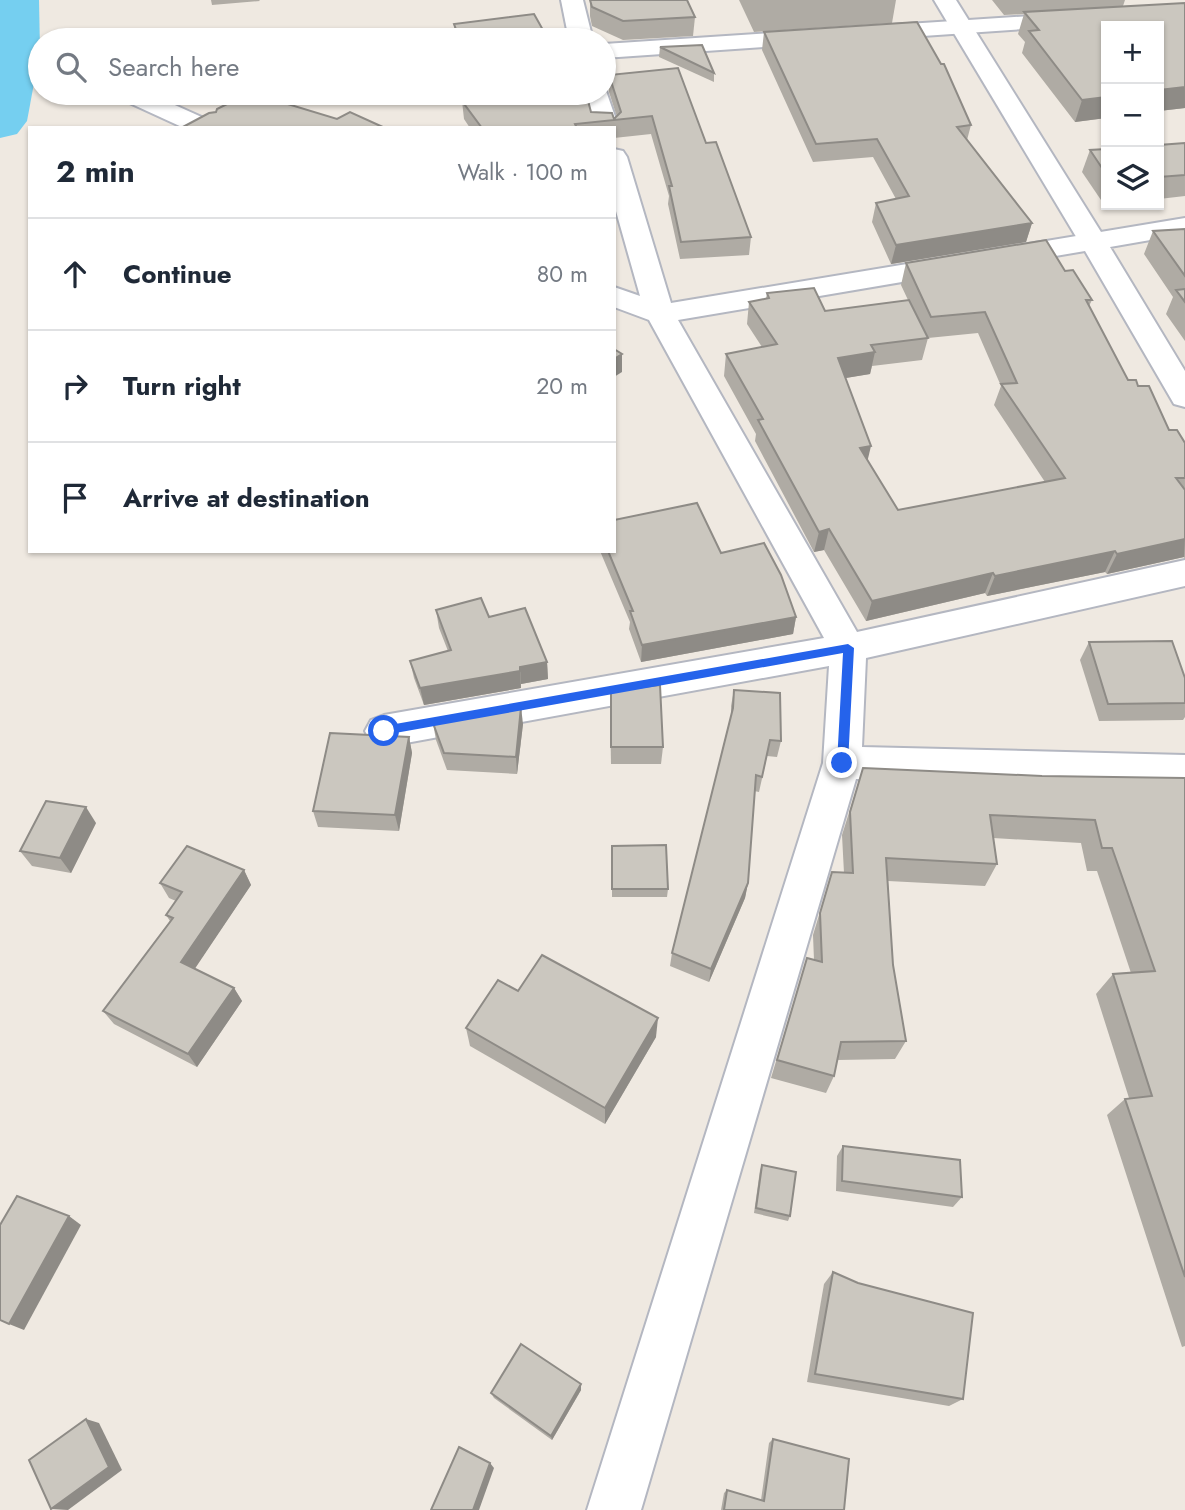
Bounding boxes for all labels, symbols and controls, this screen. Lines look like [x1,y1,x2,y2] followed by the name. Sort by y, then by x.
[1101,21,1164,210] map controls
[1101,21,1164,84] button: +
[28,28,616,105] search box
[52,48,90,86] icon: search
[108,48,240,86] text: Search here
[1101,84,1164,147] button: −
[1101,147,1164,210] button: layers
[56,150,135,193] text: 2 min
[458,155,588,189] text: Walk · 100 m
[56,255,94,293] icon: ahead
[123,255,232,293] text: Continue
[537,257,588,291] text: 80 m
[56,367,94,405] icon: right
[123,367,241,405] text: Turn right
[536,369,588,403] text: 20 m
[56,479,94,517] icon: arrive
[123,479,370,517] text: Arrive at destination
[368,715,399,746] route start
[826,747,857,778] route end

